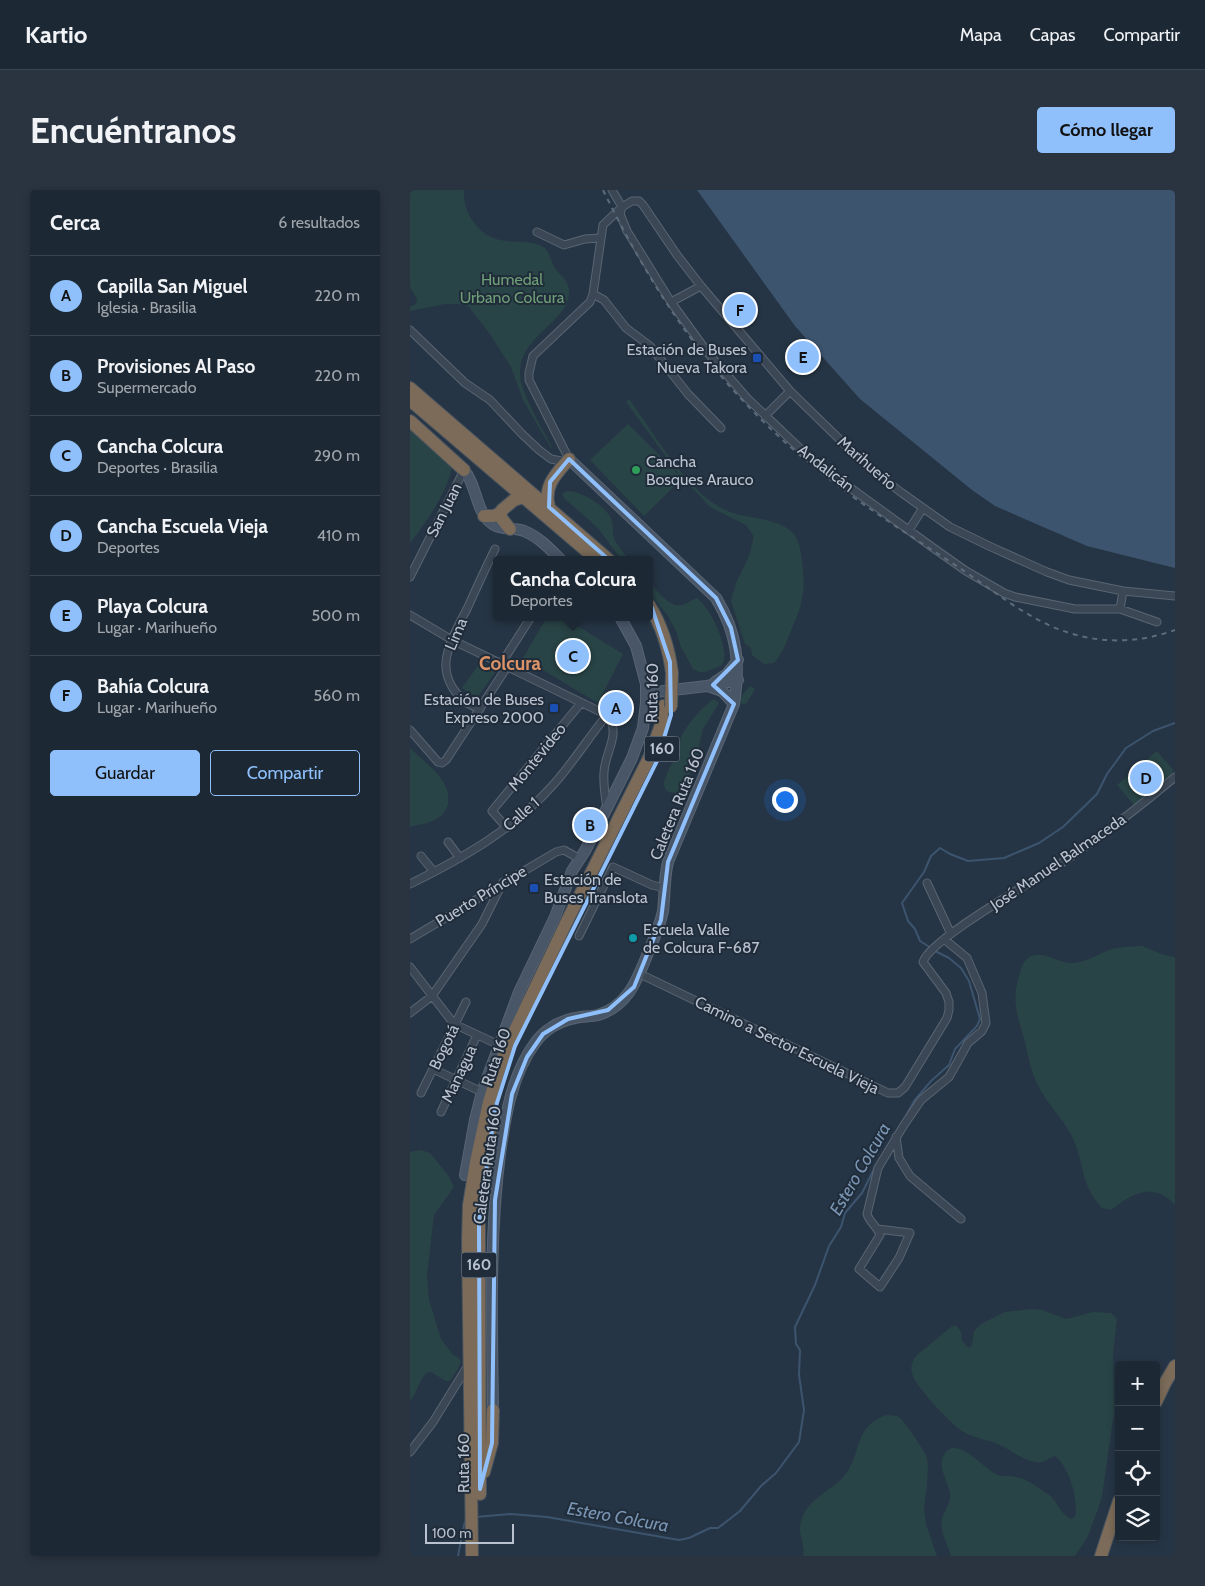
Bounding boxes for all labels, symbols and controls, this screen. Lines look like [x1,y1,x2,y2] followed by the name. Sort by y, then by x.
[25,20,88,49] text: Kartio
[960,24,1002,46] text: Mapa
[1030,24,1076,46] text: Capas
[1104,24,1180,46] text: Compartir
[1037,107,1175,153] button: Cómo llegar
[30,109,236,152] text: Encuéntranos
[50,210,100,235] text: Cerca
[278,213,360,232] text: 6 resultados
[460,270,565,307] park label: Humedal Urbano Colcura
[97,275,247,298] text: Capilla San Miguel
[61,286,71,305] text: A
[314,286,360,305] text: 220 m
[724,291,756,329] pin: F
[97,298,196,317] text: Iglesia · Brasilia
[787,338,819,376] pin: E
[627,340,747,377] place label: Estación de Buses Nueva Takora
[751,352,763,364] marker: Estación de Buses Nueva Takora
[97,355,255,378] text: Provisiones Al Paso
[61,366,71,385] text: B
[314,366,360,385] text: 220 m
[97,378,197,397] text: Supermercado
[834,432,901,494] street label: Marihueño
[97,435,223,458] text: Cancha Colcura
[794,440,858,496] street label: Andalicán
[61,446,71,465] text: C
[314,446,360,465] text: 290 m
[646,452,754,489] place label: Cancha Bosques Arauco
[97,458,218,477] text: Deportes · Brasilia
[630,464,642,476] marker: Cancha Bosques Arauco
[422,480,466,540] street label: San Juan
[97,515,268,538] text: Cancha Escuela Vieja
[60,526,72,545] text: D
[317,526,360,545] text: 410 m
[97,538,160,557] text: Deportes
[493,556,653,621] popup
[510,568,636,591] text: Cancha Colcura
[510,591,573,610] text: Deportes
[97,595,208,618] text: Playa Colcura
[61,606,71,625] text: E
[311,606,360,625] text: 500 m
[441,615,471,653] street label: Lima
[97,618,217,637] text: Lugar · Marihueño
[557,637,589,675] pin: C
[479,652,541,675] district label: Colcura
[642,663,662,723] street label: Ruta 160
[97,675,209,698] text: Bahía Colcura
[62,686,70,705] text: F
[313,686,360,705] text: 560 m
[600,689,632,727] pin: A
[424,690,544,727] place label: Estación de Buses Expreso 2000
[97,698,217,717] text: Lugar · Marihueño
[548,702,560,714] marker: Estación de Buses Expreso 2000
[504,719,570,794] street label: Montevideo
[644,736,680,762] road number: 160
[646,745,708,863] street label: Caletera Ruta 160
[50,750,200,796] button: Guardar
[210,750,360,796] button: Compartir
[1130,759,1162,797] pin: D
[772,787,798,813] your location
[499,793,543,835] street label: Calle 1
[574,806,606,844] pin: B
[986,809,1130,915] street label: José Manuel Balmaceda
[432,861,530,931] street label: Puerto Príncipe
[544,870,648,907] place label: Estación de Buses Translota
[528,882,540,894] marker: Estación de Buses Translota
[643,920,760,957] place label: Escuela Valle de Colcura F-687
[627,932,639,944] marker: Escuela Valle de Colcura F-687
[692,992,882,1098] street label: Camino a Sector Escuela Vieja
[425,1021,463,1073] street label: Bogotá
[477,1026,515,1088] street label: Ruta 160
[437,1042,481,1106] street label: Managua
[469,1105,505,1225] street label: Caletera Ruta 160
[825,1119,895,1219] water label: Estero Colcura
[462,1252,496,1278] road number: 160
[1115,1361,1160,1541] map controls
[1115,1361,1160,1406] button: +
[1115,1406,1160,1451] button: −
[454,1433,473,1493] street label: Ruta 160
[1115,1451,1160,1496] button: locate
[1115,1496,1160,1541] button: layers
[565,1497,671,1537] water label: Estero Colcura
[425,1521,514,1544] scale bar
[432,1524,472,1542] text: 100 m

